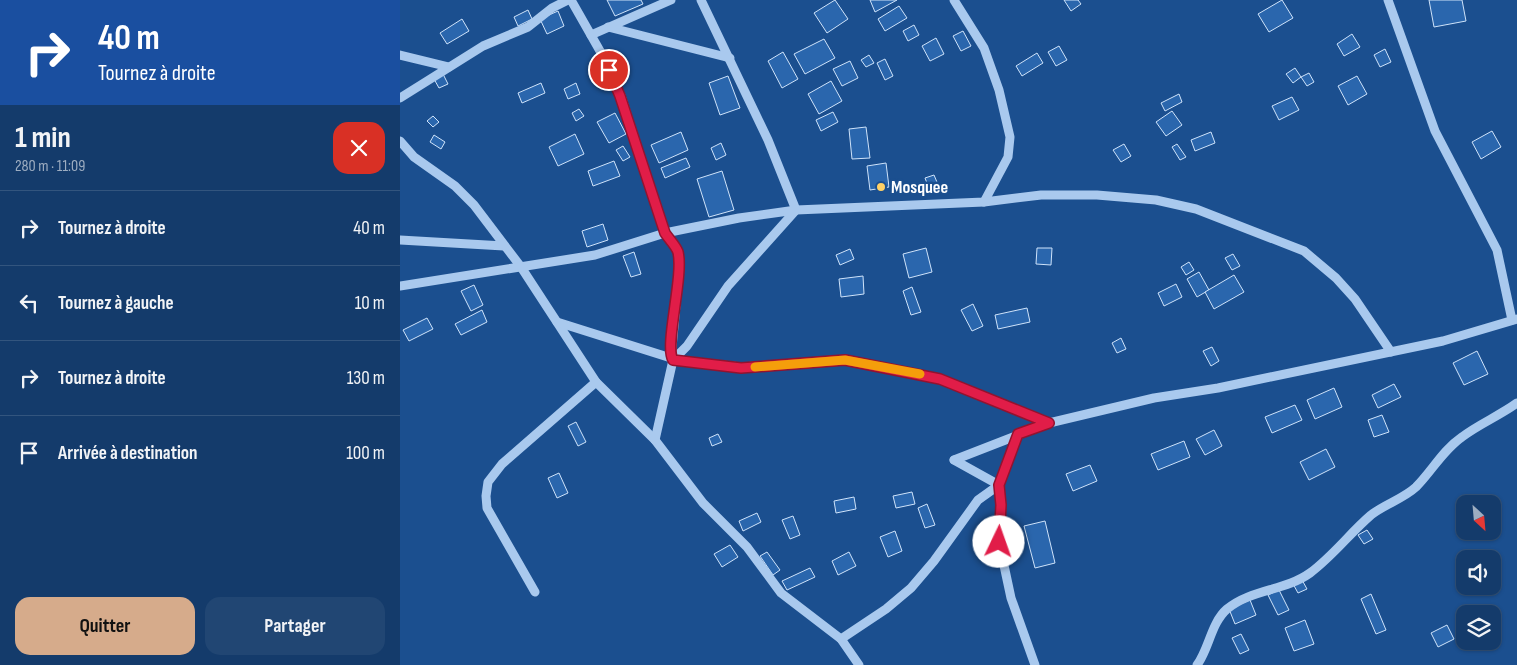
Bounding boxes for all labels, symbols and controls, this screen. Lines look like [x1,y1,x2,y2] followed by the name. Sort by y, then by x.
[98,17,160,60] text: 40 m
[15,20,80,85] icon: right
[588,49,630,91] pin
[595,56,623,84] icon: arrive
[98,60,215,87] text: Tournez à droite
[15,120,71,156] text: 1 min
[333,122,385,174] button: close
[15,157,85,176] text: 280 m · 11:09
[891,177,948,198] place label: Mosquee
[875,181,887,193] marker: Mosquee
[15,214,43,242] icon: right
[58,217,166,240] text: Tournez à droite
[353,217,385,240] text: 40 m
[15,289,43,317] icon: left
[58,292,174,315] text: Tournez à gauche
[355,292,385,315] text: 10 m
[15,364,43,392] icon: right
[58,367,166,390] text: Tournez à droite
[347,367,385,390] text: 130 m
[15,439,43,467] icon: arrive
[58,442,198,465] text: Arrivée à destination
[346,442,385,465] text: 100 m
[1456,495,1501,540] north arrow
[1456,495,1501,650] map controls
[972,515,1024,567] position arrow
[1456,550,1501,595] button: sound
[15,597,195,655] button: Quitter
[205,597,385,655] button: Partager
[1456,605,1501,650] button: layers

